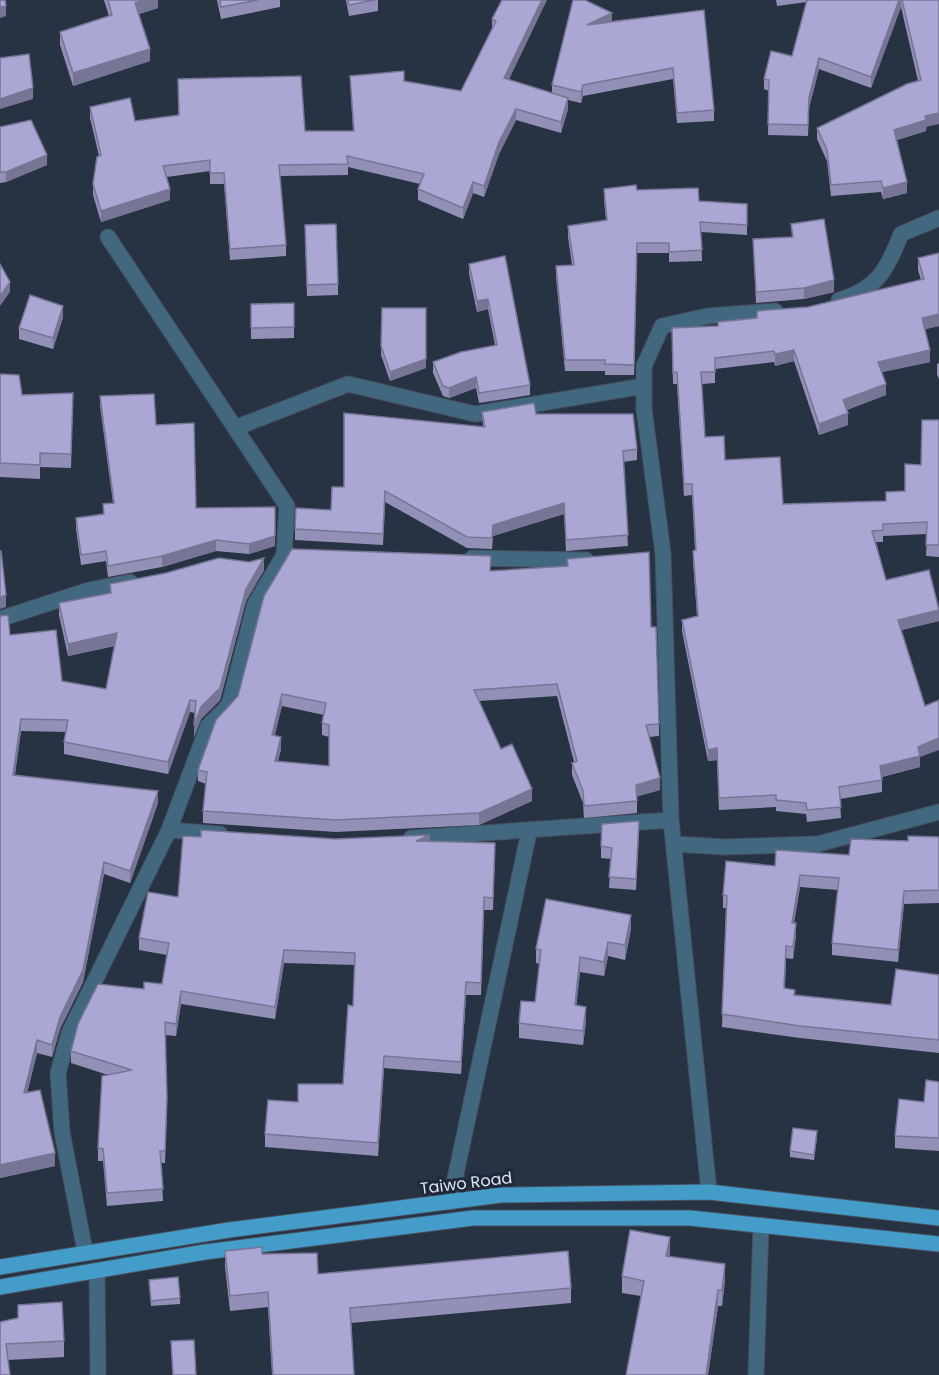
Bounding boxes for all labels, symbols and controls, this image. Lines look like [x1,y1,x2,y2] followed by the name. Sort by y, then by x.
[419,1166,513,1200] street label: Taiwo Road

